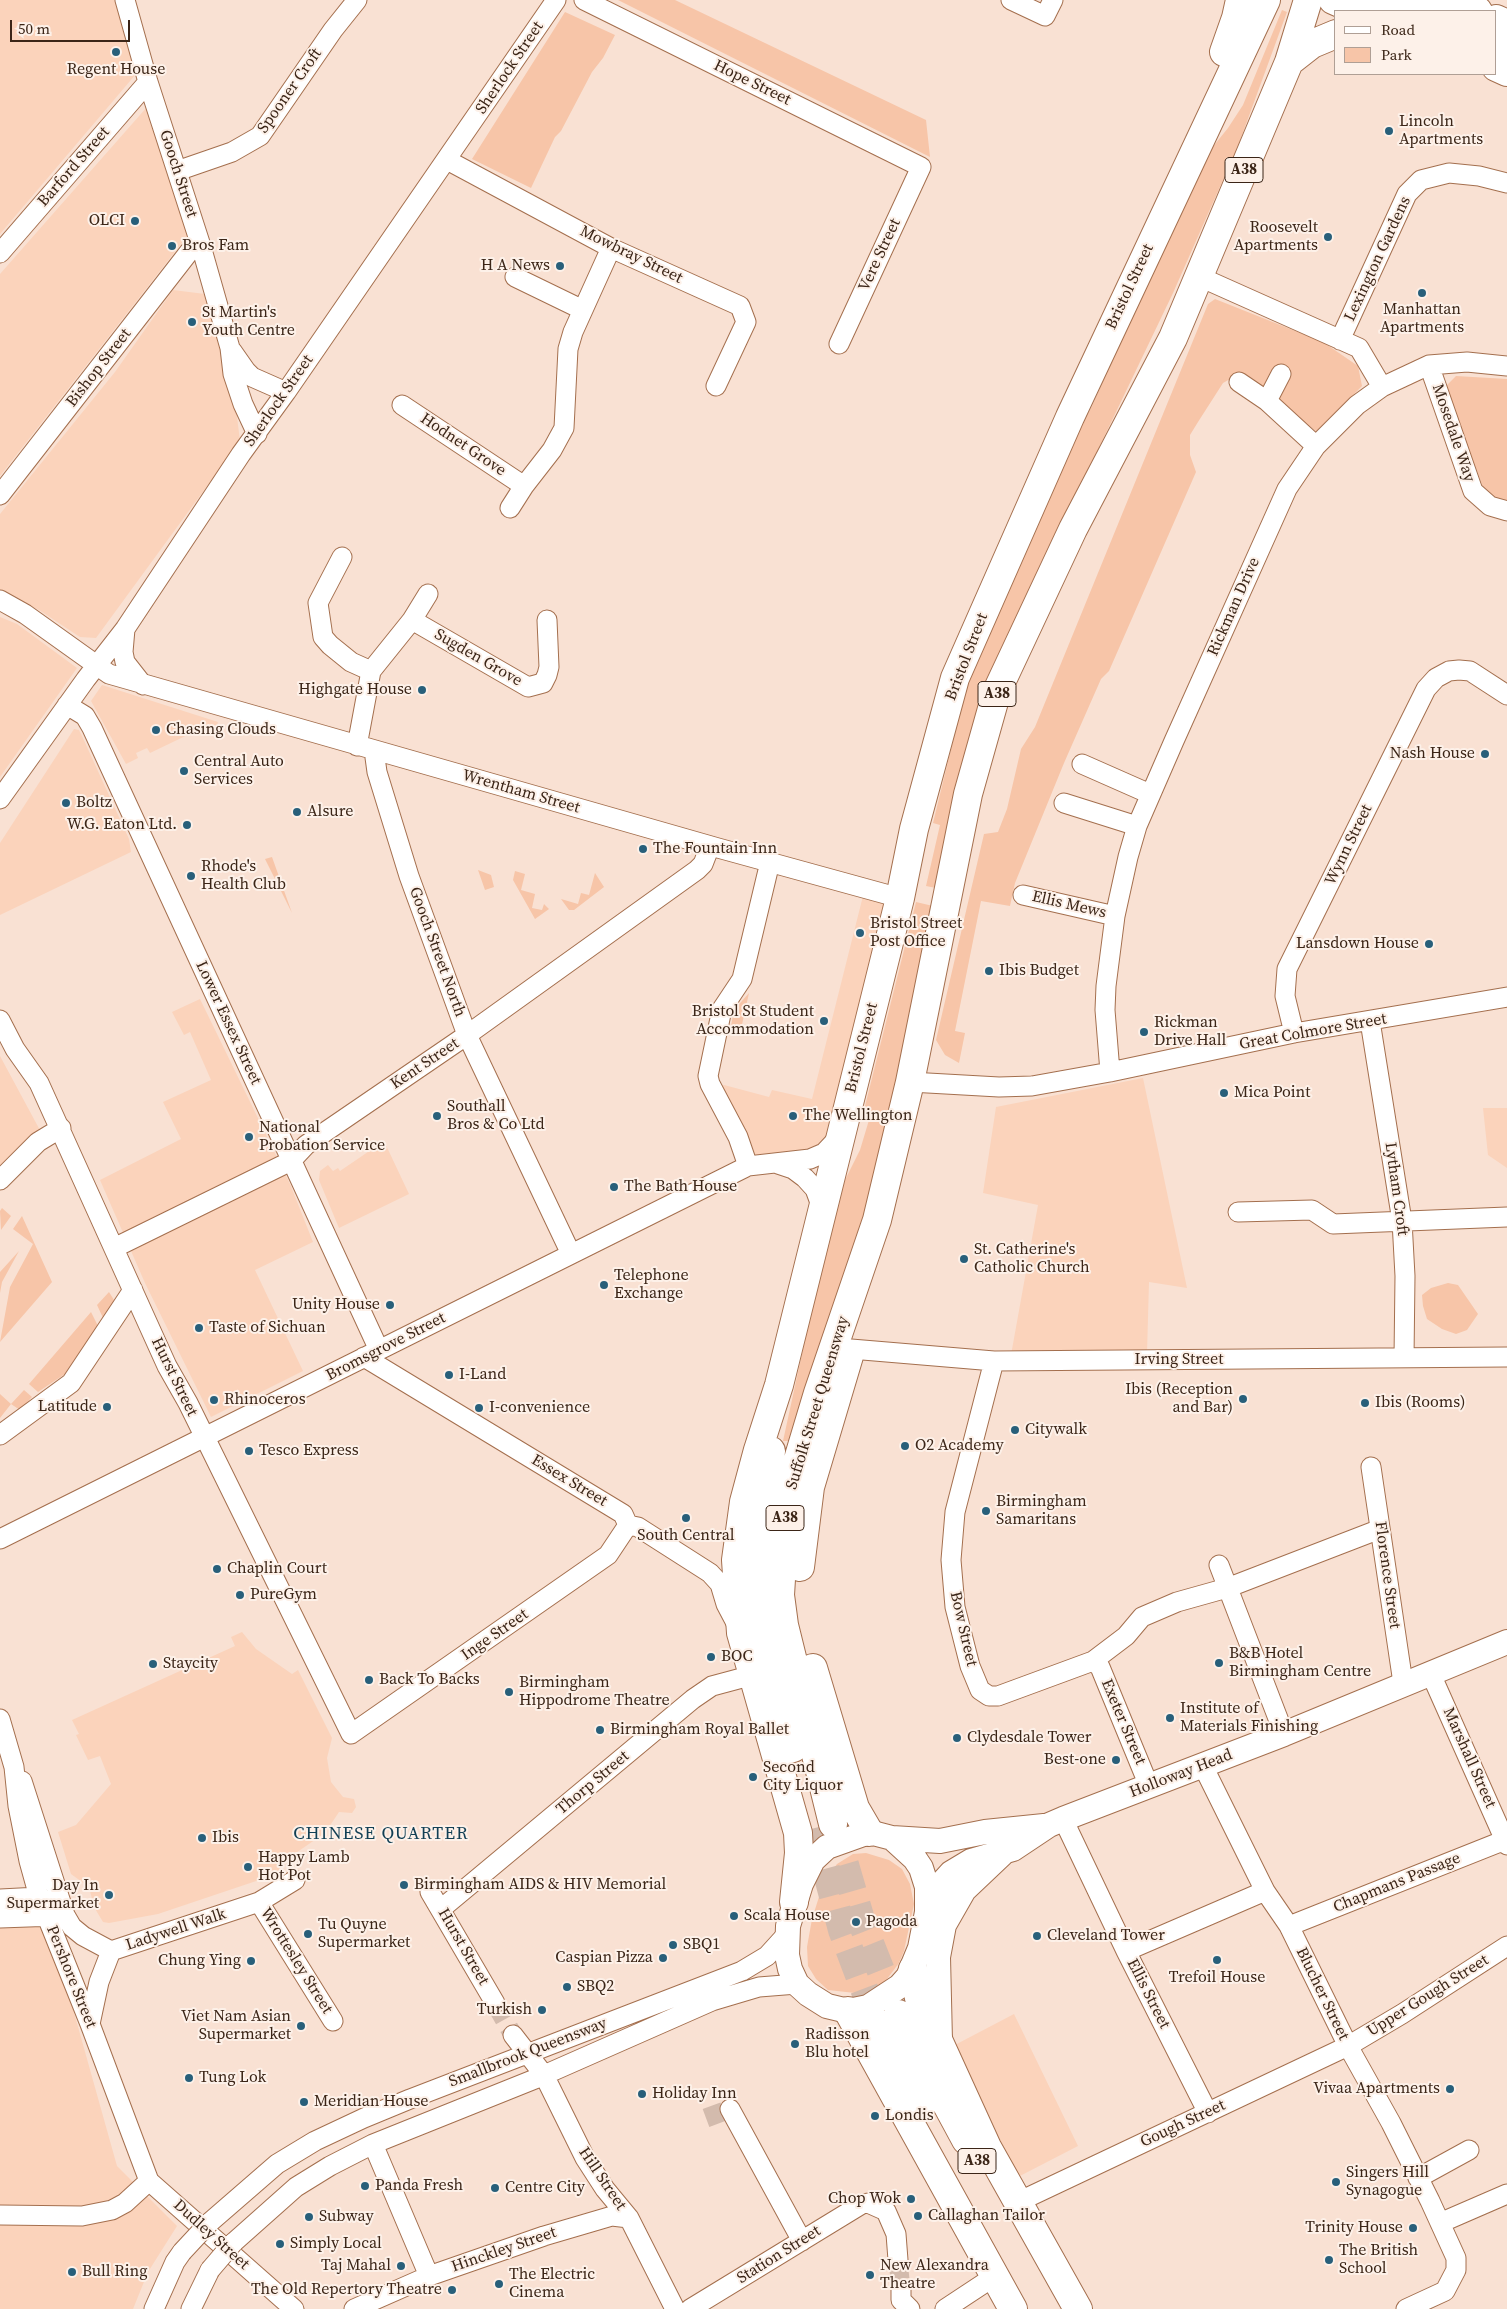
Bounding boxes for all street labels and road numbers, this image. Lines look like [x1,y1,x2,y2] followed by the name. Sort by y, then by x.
[472,18,548,118] street label: Sherlock Street
[254,45,326,137] street label: Spooner Croft
[710,56,794,110] street label: Hope Street
[34,123,114,211] street label: Barford Street
[155,128,201,220] street label: Gooch Street
[1225,158,1263,182] road number: A38
[1341,193,1415,325] street label: Lexington Gardens
[855,216,905,294] street label: Vere Street
[577,222,685,288] street label: Mowbray Street
[1102,241,1158,333] street label: Bristol Street
[62,325,136,411] street label: Bishop Street
[240,351,318,451] street label: Sherlock Street
[1427,382,1479,484] street label: Mosedale Way
[417,409,509,481] street label: Hodnet Grove
[1204,555,1264,659] street label: Rickman Drive
[942,611,992,703] street label: Bristol Street
[431,625,525,691] street label: Sugden Grove
[978,682,1016,706] road number: A38
[460,766,582,818] street label: Wrentham Street
[1321,802,1377,888] street label: Wynn Street
[405,884,469,1020] street label: Gooch Street North
[1030,887,1108,923] street label: Ellis Mews
[191,958,265,1088] street label: Lower Essex Street
[842,1001,882,1095] street label: Bristol Street
[1238,1010,1388,1054] street label: Great Colmore Street
[387,1034,463,1094] street label: Kent Street
[1380,1141,1412,1237] street label: Lytham Croft
[323,1309,449,1385] street label: Bromsgrove Street
[782,1314,854,1492] street label: Suffolk Street Queensway
[147,1334,201,1420] street label: Hurst Street
[1135,1350,1223,1370] street label: Irving Street
[528,1451,610,1511] street label: Essex Street
[766,1506,804,1530] road number: A38
[1370,1520,1404,1630] street label: Florence Street
[945,1590,981,1668] street label: Bow Street
[458,1605,532,1665] street label: Inge Street
[1096,1676,1150,1768] street label: Exeter Street
[1438,1705,1500,1811] street label: Marshall Street
[1127,1746,1235,1802] street label: Holloway Head
[553,1747,633,1819] street label: Thorp Street
[1331,1849,1463,1917] street label: Chapmans Passage
[256,1904,336,2018] street label: Wrottesley Street
[124,1905,228,1955] street label: Ladywell Walk
[433,1905,493,1989] street label: Hurst Street
[42,1923,100,2031] street label: Pershore Street
[1291,1944,1353,2044] street label: Blucher Street
[1364,1951,1492,2041] street label: Upper Gough Street
[1122,1956,1174,2032] street label: Ellis Street
[446,2014,610,2092] street label: Smallbrook Queensway
[1137,2096,1229,2152] street label: Gough Street
[574,2144,630,2214] street label: Hill Street
[958,2148,996,2174] road number: A38
[169,2196,253,2274] street label: Dudley Street
[734,2222,824,2288] street label: Station Street
[449,2223,559,2277] street label: Hinckley Street

